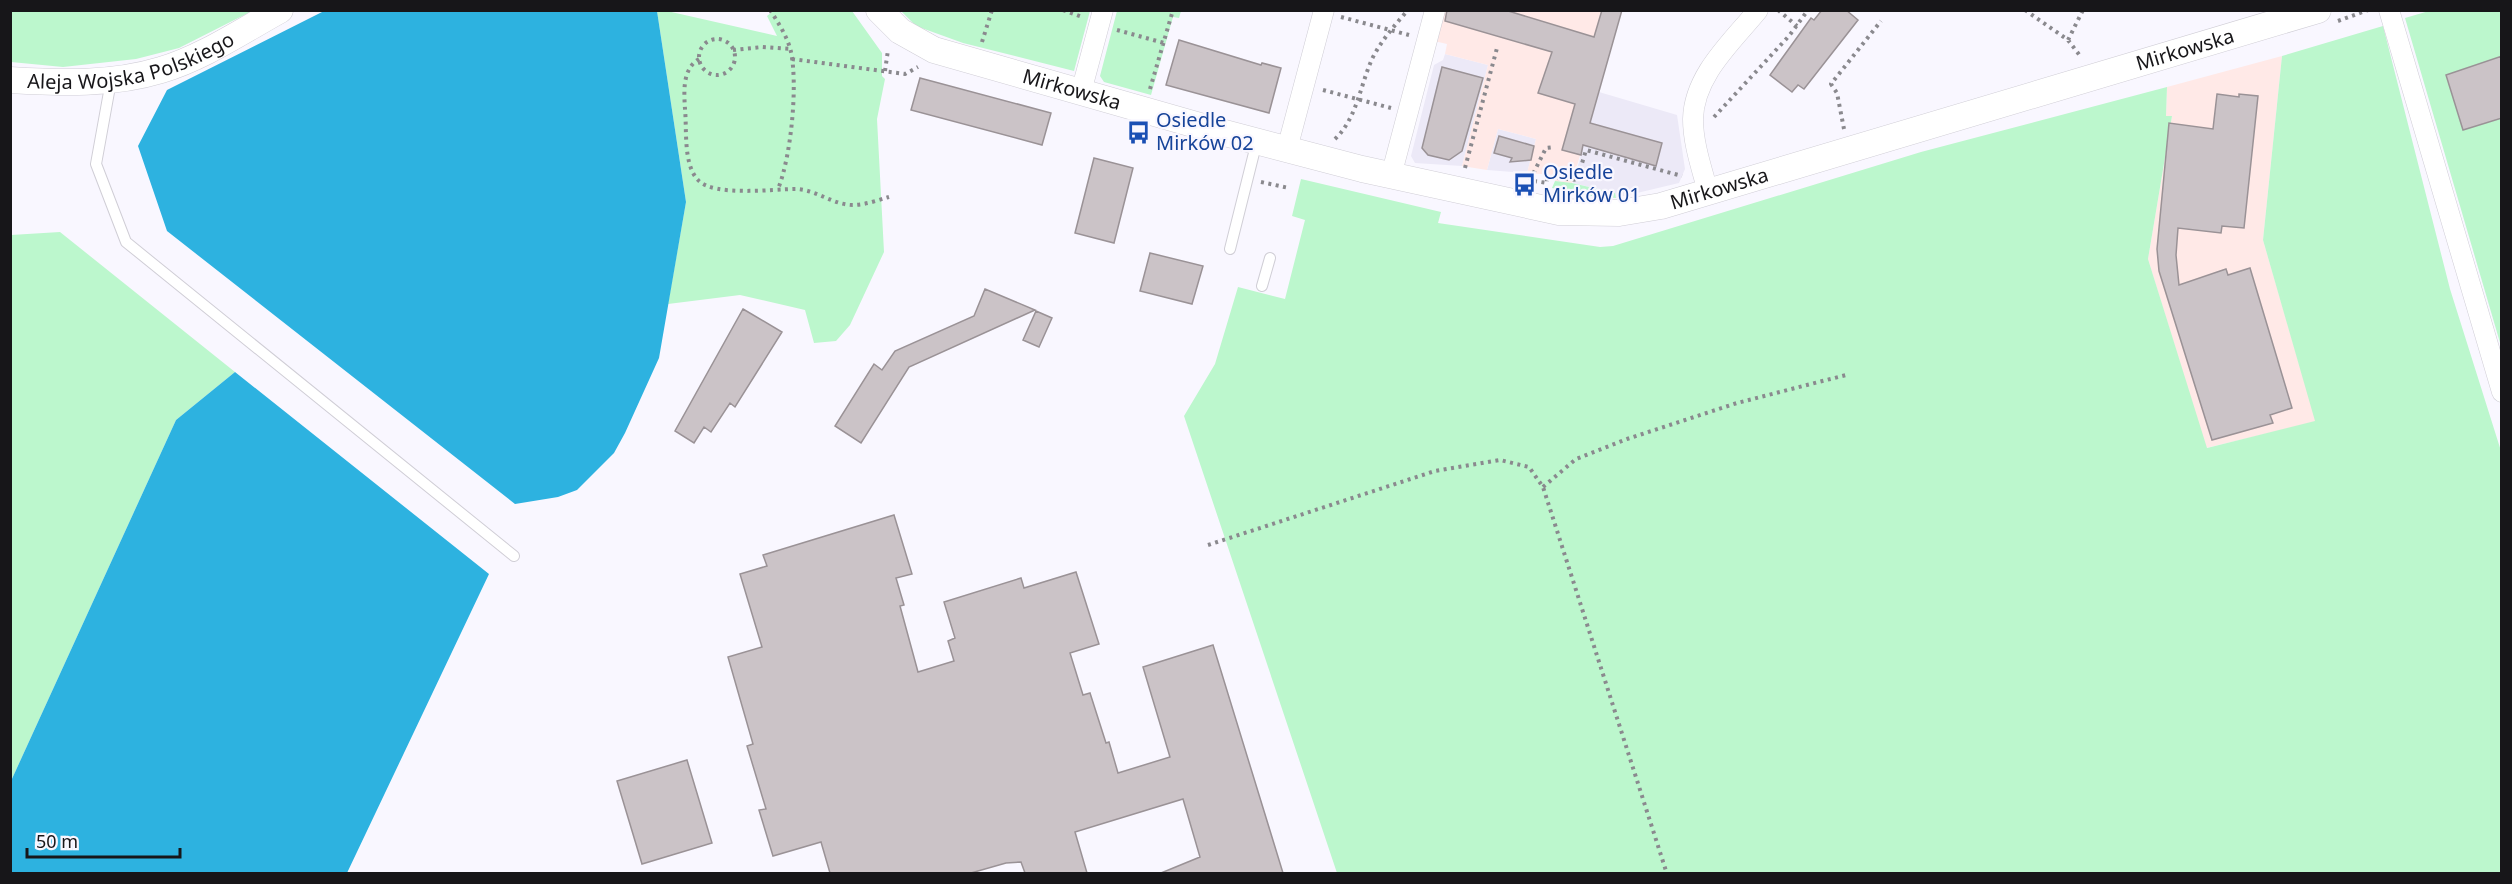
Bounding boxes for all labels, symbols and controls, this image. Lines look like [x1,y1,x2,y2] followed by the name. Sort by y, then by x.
[2133,22,2237,77] street label: Mirkowska
[27,25,239,95] street label: Aleja Wojska Polskiego
[1020,62,1124,116] street label: Mirkowska
[1156,106,1254,156] place label: Osiedle Mirków 02
[1125,119,1151,145] bus stop icon: Osiedle Mirków 02
[1543,158,1641,208] place label: Osiedle Mirków 01
[1667,161,1772,216] street label: Mirkowska
[1512,171,1538,197] bus stop icon: Osiedle Mirków 01
[27,821,180,859] scale bar
[36,829,78,853] text: 50 m

